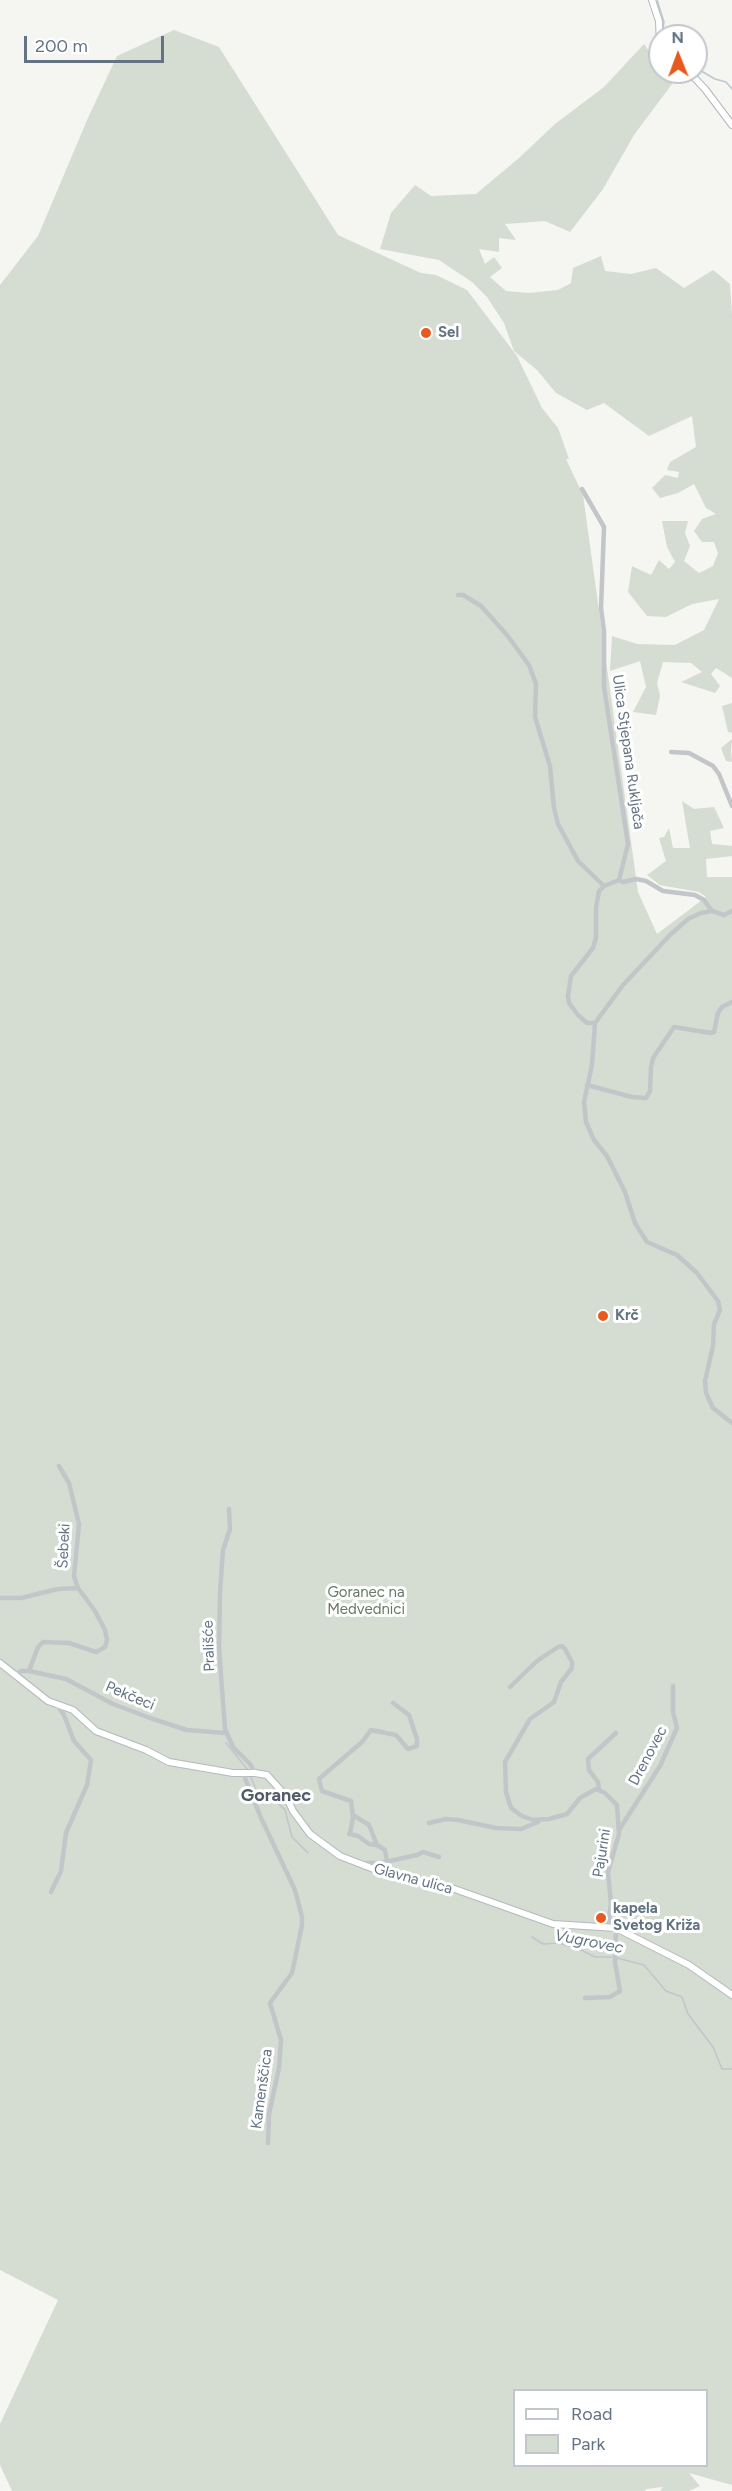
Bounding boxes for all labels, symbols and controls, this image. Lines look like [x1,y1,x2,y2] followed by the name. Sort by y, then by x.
[27,24,166,62] scale bar
[648,24,708,84] north arrow
[671,28,684,47] text: N
[35,35,88,57] text: 200 m
[438,324,459,342] place label: Sel
[419,326,433,340] marker: Sel
[608,674,648,830] street label: Ulica Stjepana Rukljača
[615,1307,639,1325] place label: Krč
[596,1309,610,1323] marker: Krč
[54,1523,74,1569] street label: Šebeki
[327,1584,405,1619] park label: Goranec na Medvednici
[199,1620,219,1672] street label: Prališće
[103,1678,157,1714] street label: Pekčeci
[625,1723,671,1789] street label: Drenovec
[241,1785,311,1807] district label: Goranec
[589,1827,615,1879] street label: Pajurini
[372,1860,454,1898] street label: Glavna ulica
[613,1900,700,1935] place label: kapela Svetog Križa
[594,1911,608,1925] marker: kapela Svetog Križa
[553,1926,625,1958] water label: Vugrovec
[247,2048,277,2130] street label: Kamenščica
[513,2389,708,2467] legend
[571,2403,612,2425] text: Road
[571,2433,605,2455] text: Park

